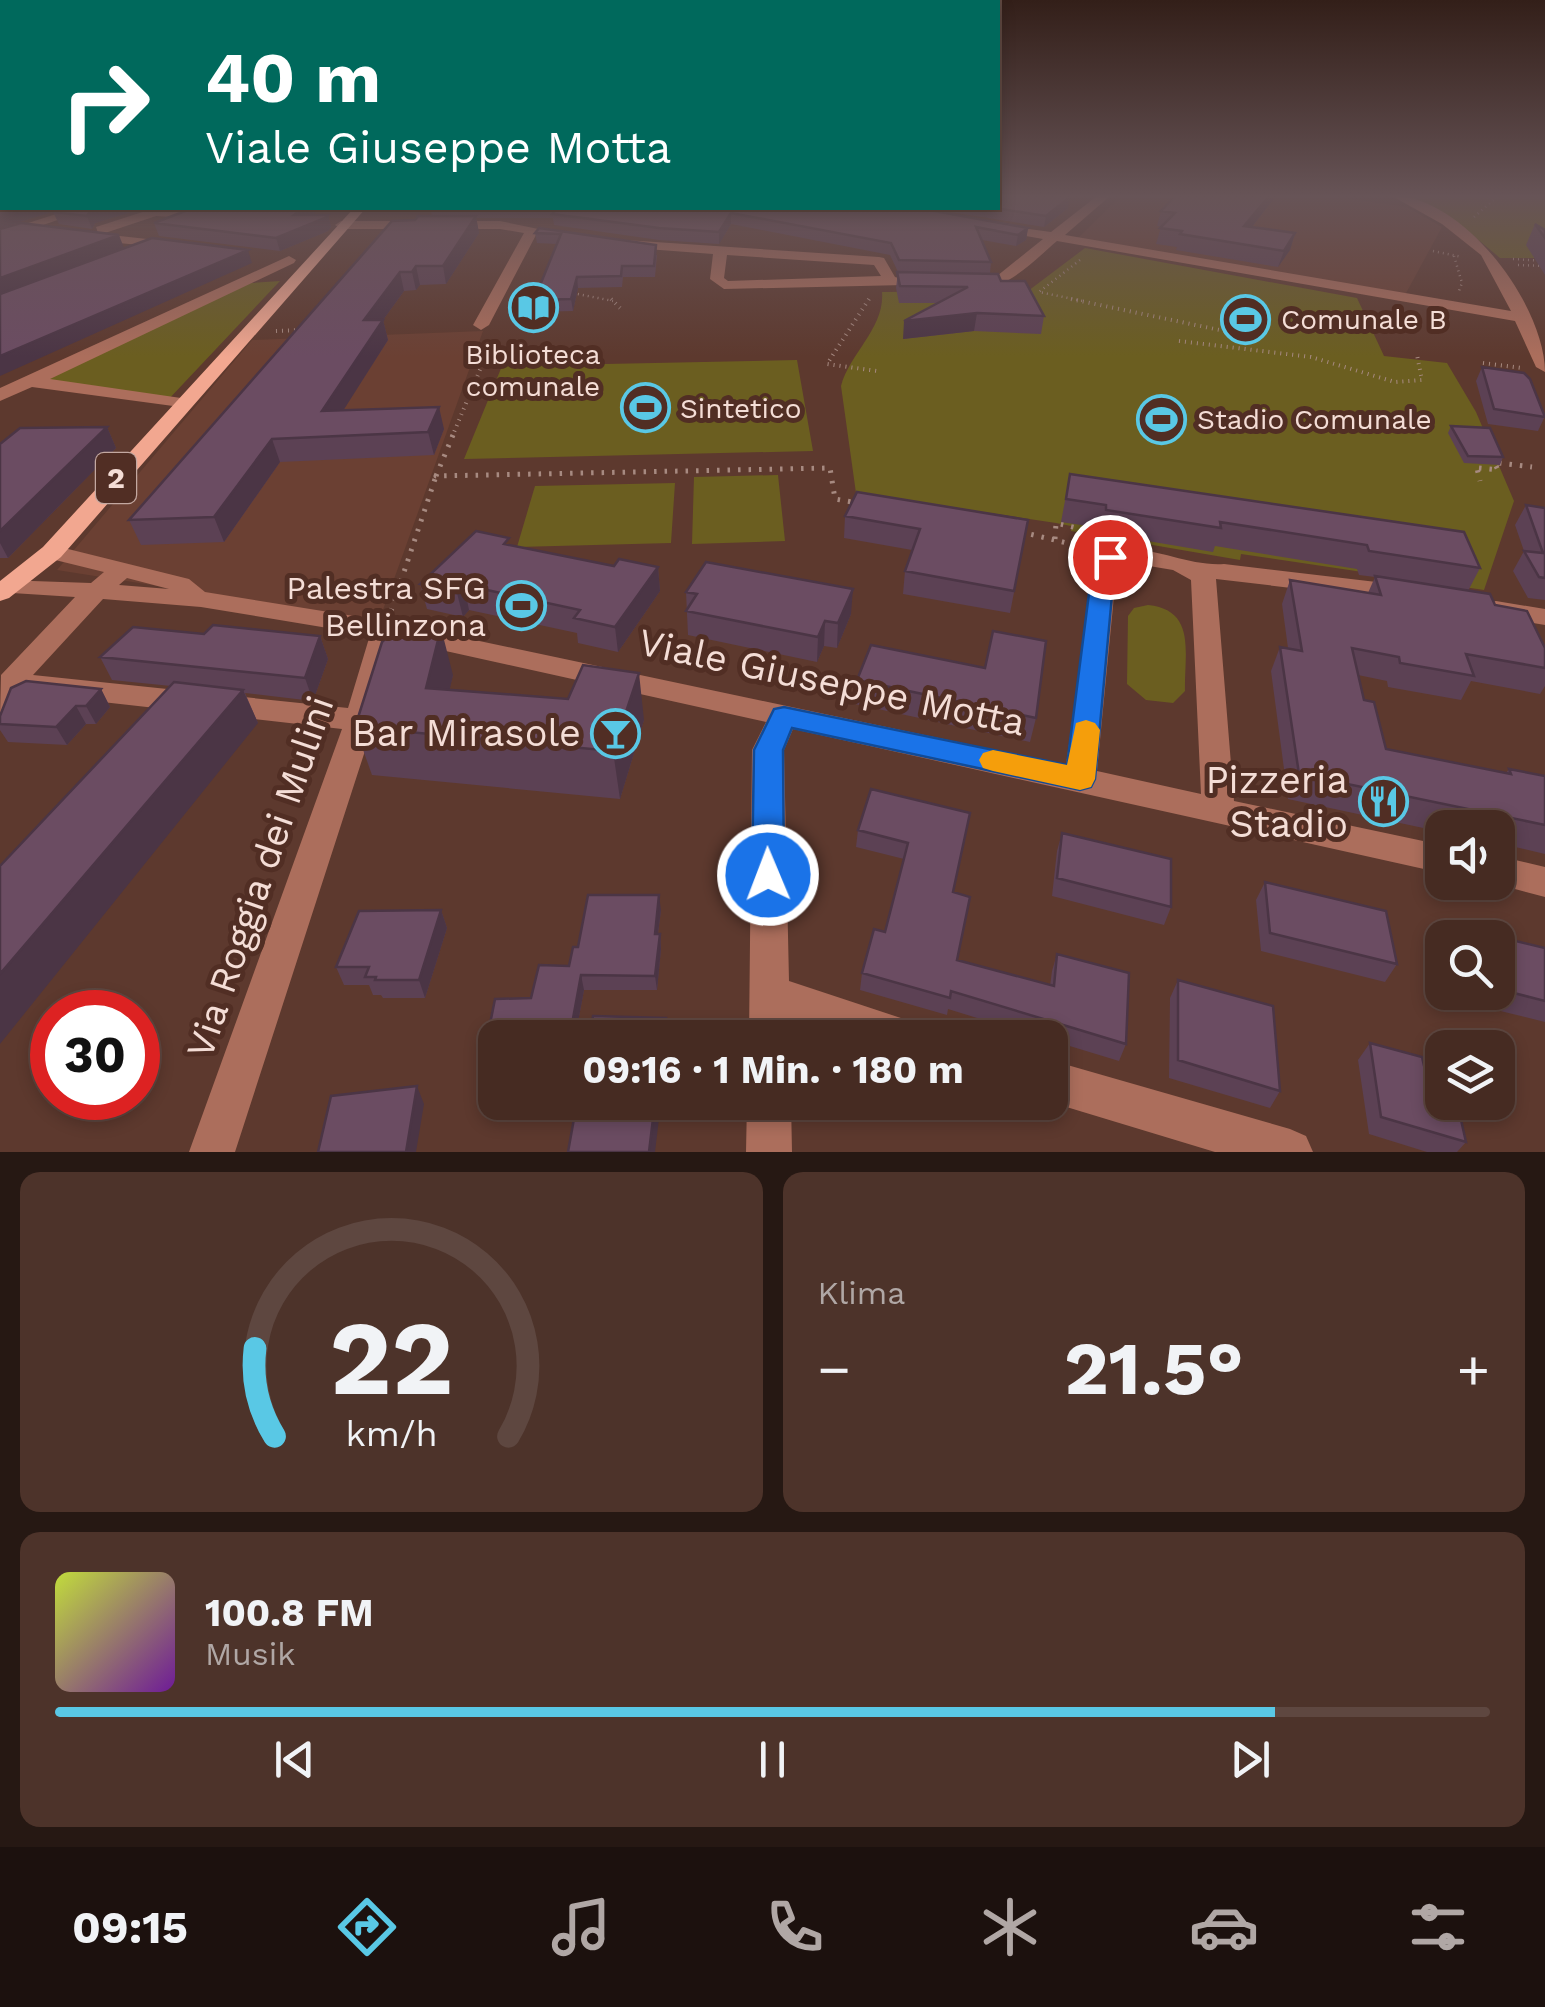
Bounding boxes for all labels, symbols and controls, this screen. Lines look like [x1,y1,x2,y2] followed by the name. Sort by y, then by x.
[205,37,381,119] text: 40 m
[40,40,170,170] icon: right
[205,121,671,174] text: Viale Giuseppe Motta
[507,281,559,333] library icon: Biblioteca comunale
[1220,293,1272,345] sports icon: Comunale B
[1281,303,1447,336] place label: Comunale B
[465,338,601,403] place label: Biblioteca comunale
[619,382,671,434] sports icon: Sintetico
[680,392,802,425] place label: Sintetico
[1136,393,1188,445] sports icon: Stadio Comunale
[1197,403,1432,436] place label: Stadio Comunale
[96,453,136,503] road number: 2
[1068,515,1153,600] pin
[1083,530,1138,585] icon: arrive
[286,569,486,644] place label: Palestra SFG Bellinzona
[495,580,547,632] sports icon: Palestra SFG Bellinzona
[635,620,1029,744] street label: Viale Giuseppe Motta
[177,690,343,1064] street label: Via Roggia dei Mulini
[590,707,642,759] bar icon: Bar Mirasole
[352,711,581,755] place label: Bar Mirasole
[1205,758,1348,846] place label: Pizzeria Stadio
[1357,776,1409,828] restaurant icon: Pizzeria Stadio
[1425,810,1515,1120] map controls
[1425,810,1515,900] button: sound
[716,823,820,927] position arrow
[1425,920,1515,1010] button: search
[30,990,160,1120] speed limit sign: 30
[1425,1030,1515,1120] button: layers
[582,1048,964,1092] text: 09:16 · 1 Min. · 180 m
[818,1274,905,1312] text: Klima
[329,1297,453,1419] text: 22
[1064,1324,1244,1412] text: 21.5°
[818,1337,851,1401] text: −
[1457,1337,1490,1401] text: +
[345,1413,437,1455] text: km/h
[205,1591,374,1635] text: 100.8 FM
[205,1635,295,1673] text: Musik
[267,1732,322,1787] icon: previous
[745,1732,800,1787] icon: pause
[1223,1732,1278,1787] icon: next
[332,1892,402,1962] icon: directions
[546,1892,616,1962] icon: music
[760,1892,830,1962] icon: phone
[975,1892,1045,1962] icon: climate
[1189,1892,1259,1962] icon: car
[1403,1892,1473,1962] icon: filters
[72,1901,188,1954] text: 09:15

